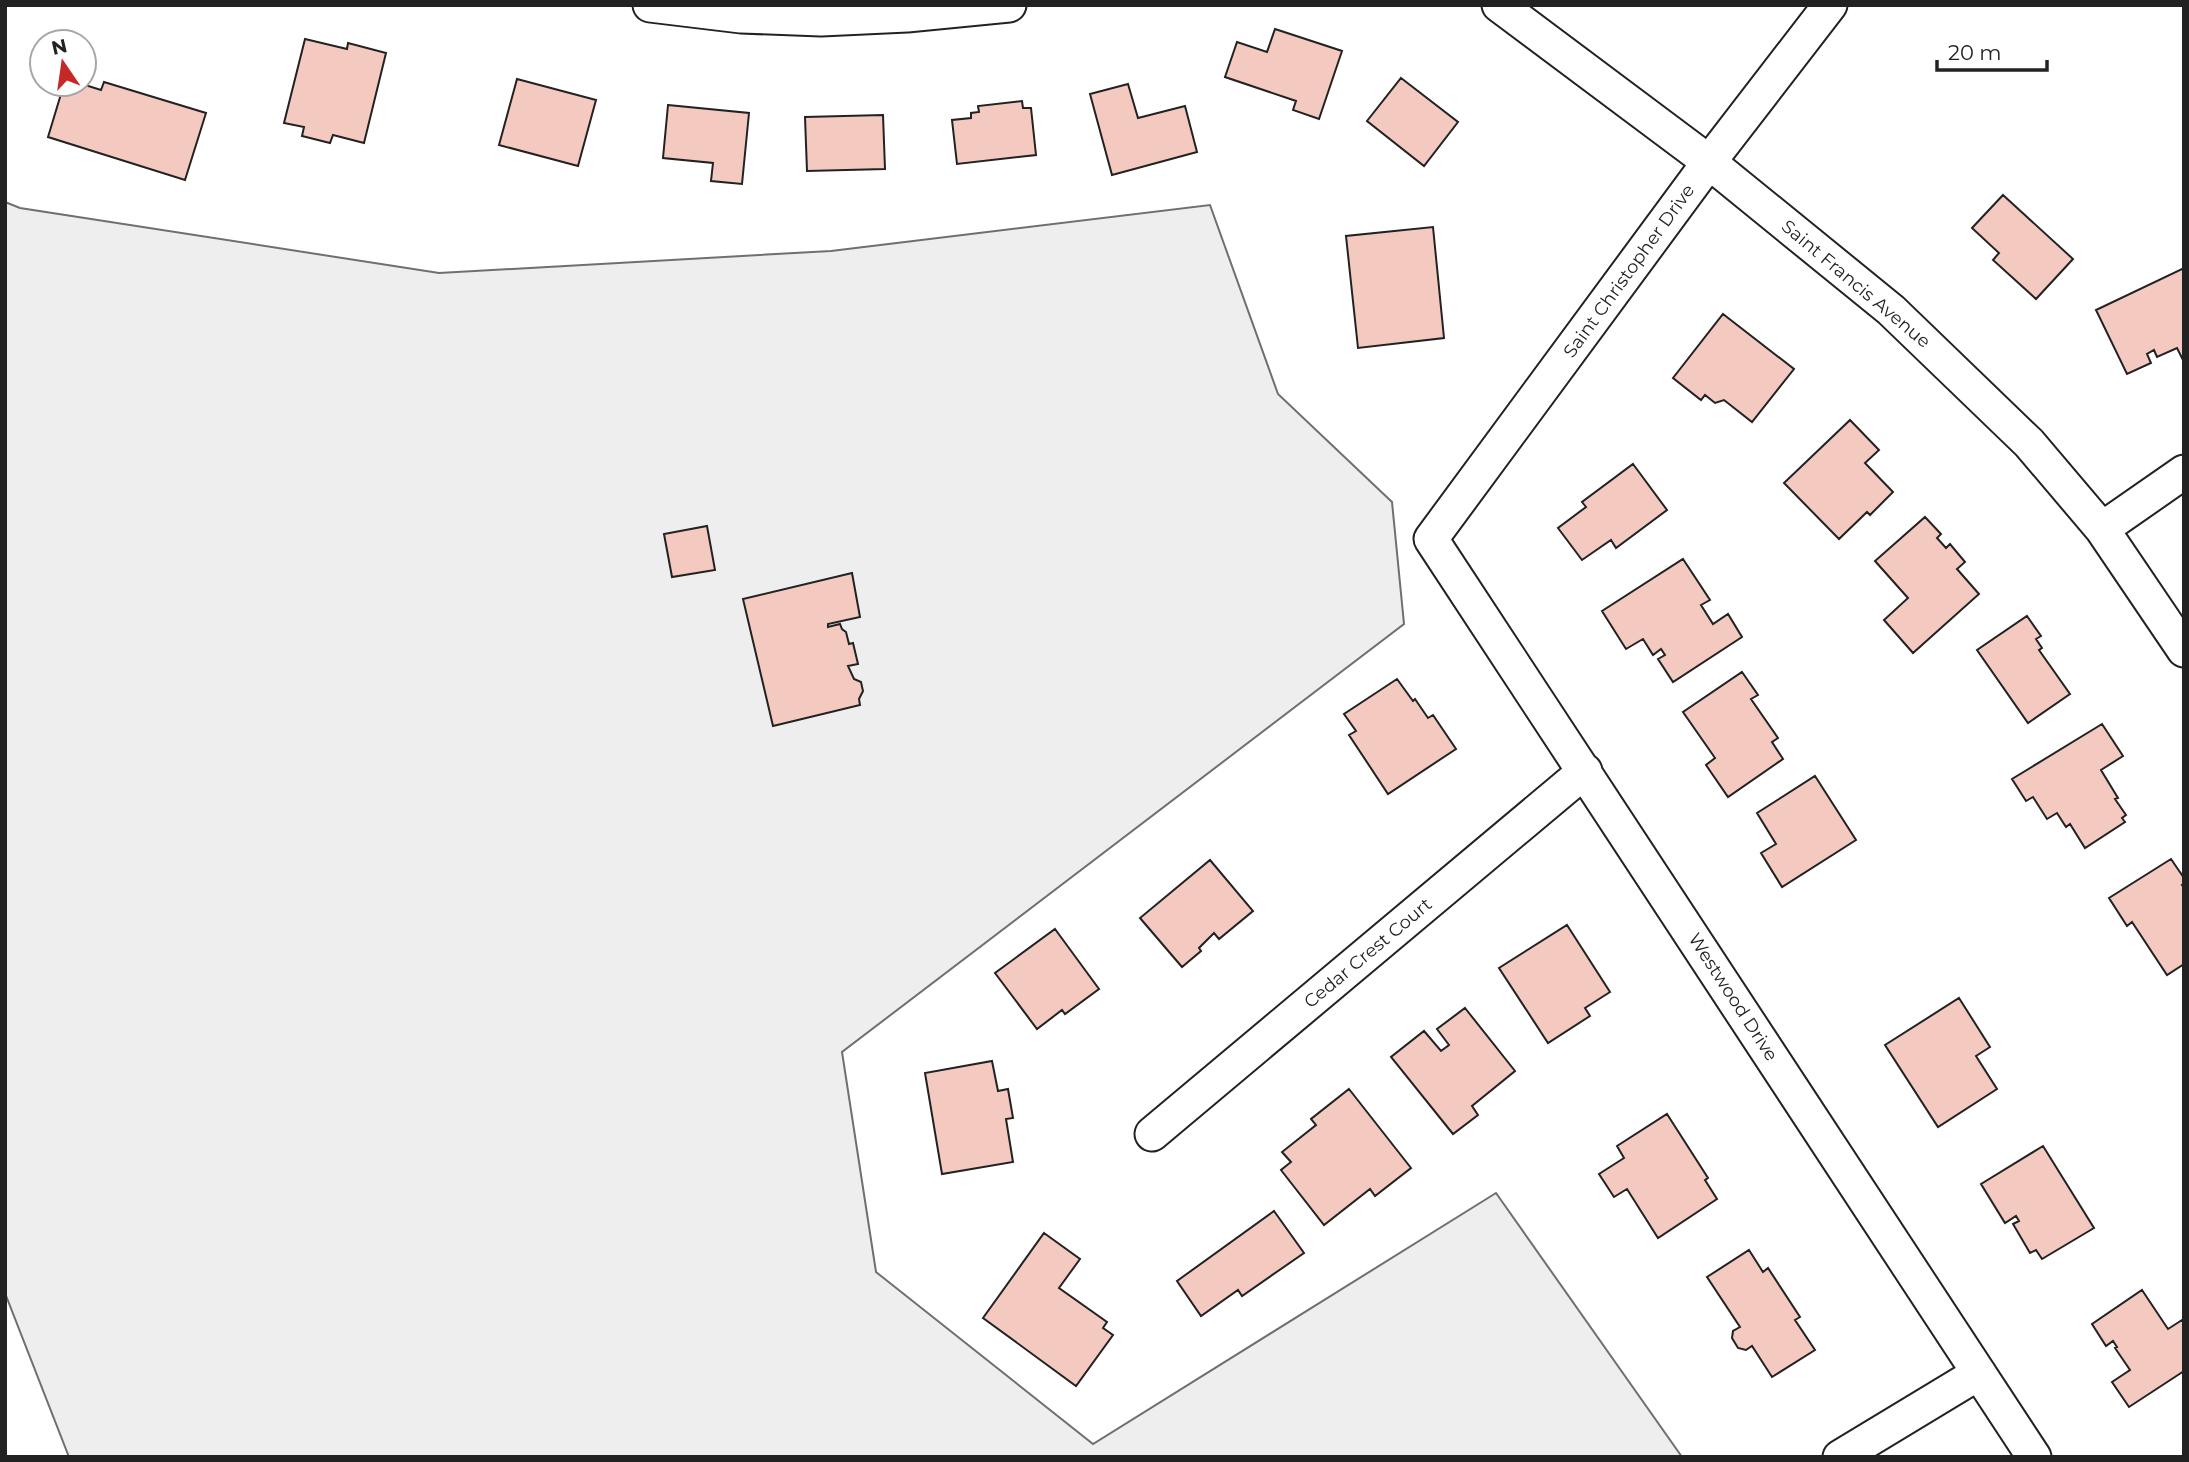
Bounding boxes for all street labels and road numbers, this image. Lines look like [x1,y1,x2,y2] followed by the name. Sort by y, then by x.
[1559,180,1699,362] street label: Saint Christopher Drive
[1777,215,1935,353] street label: Saint Francis Avenue
[1300,893,1436,1013] street label: Cedar Crest Court
[1683,929,1783,1065] street label: Westwood Drive

